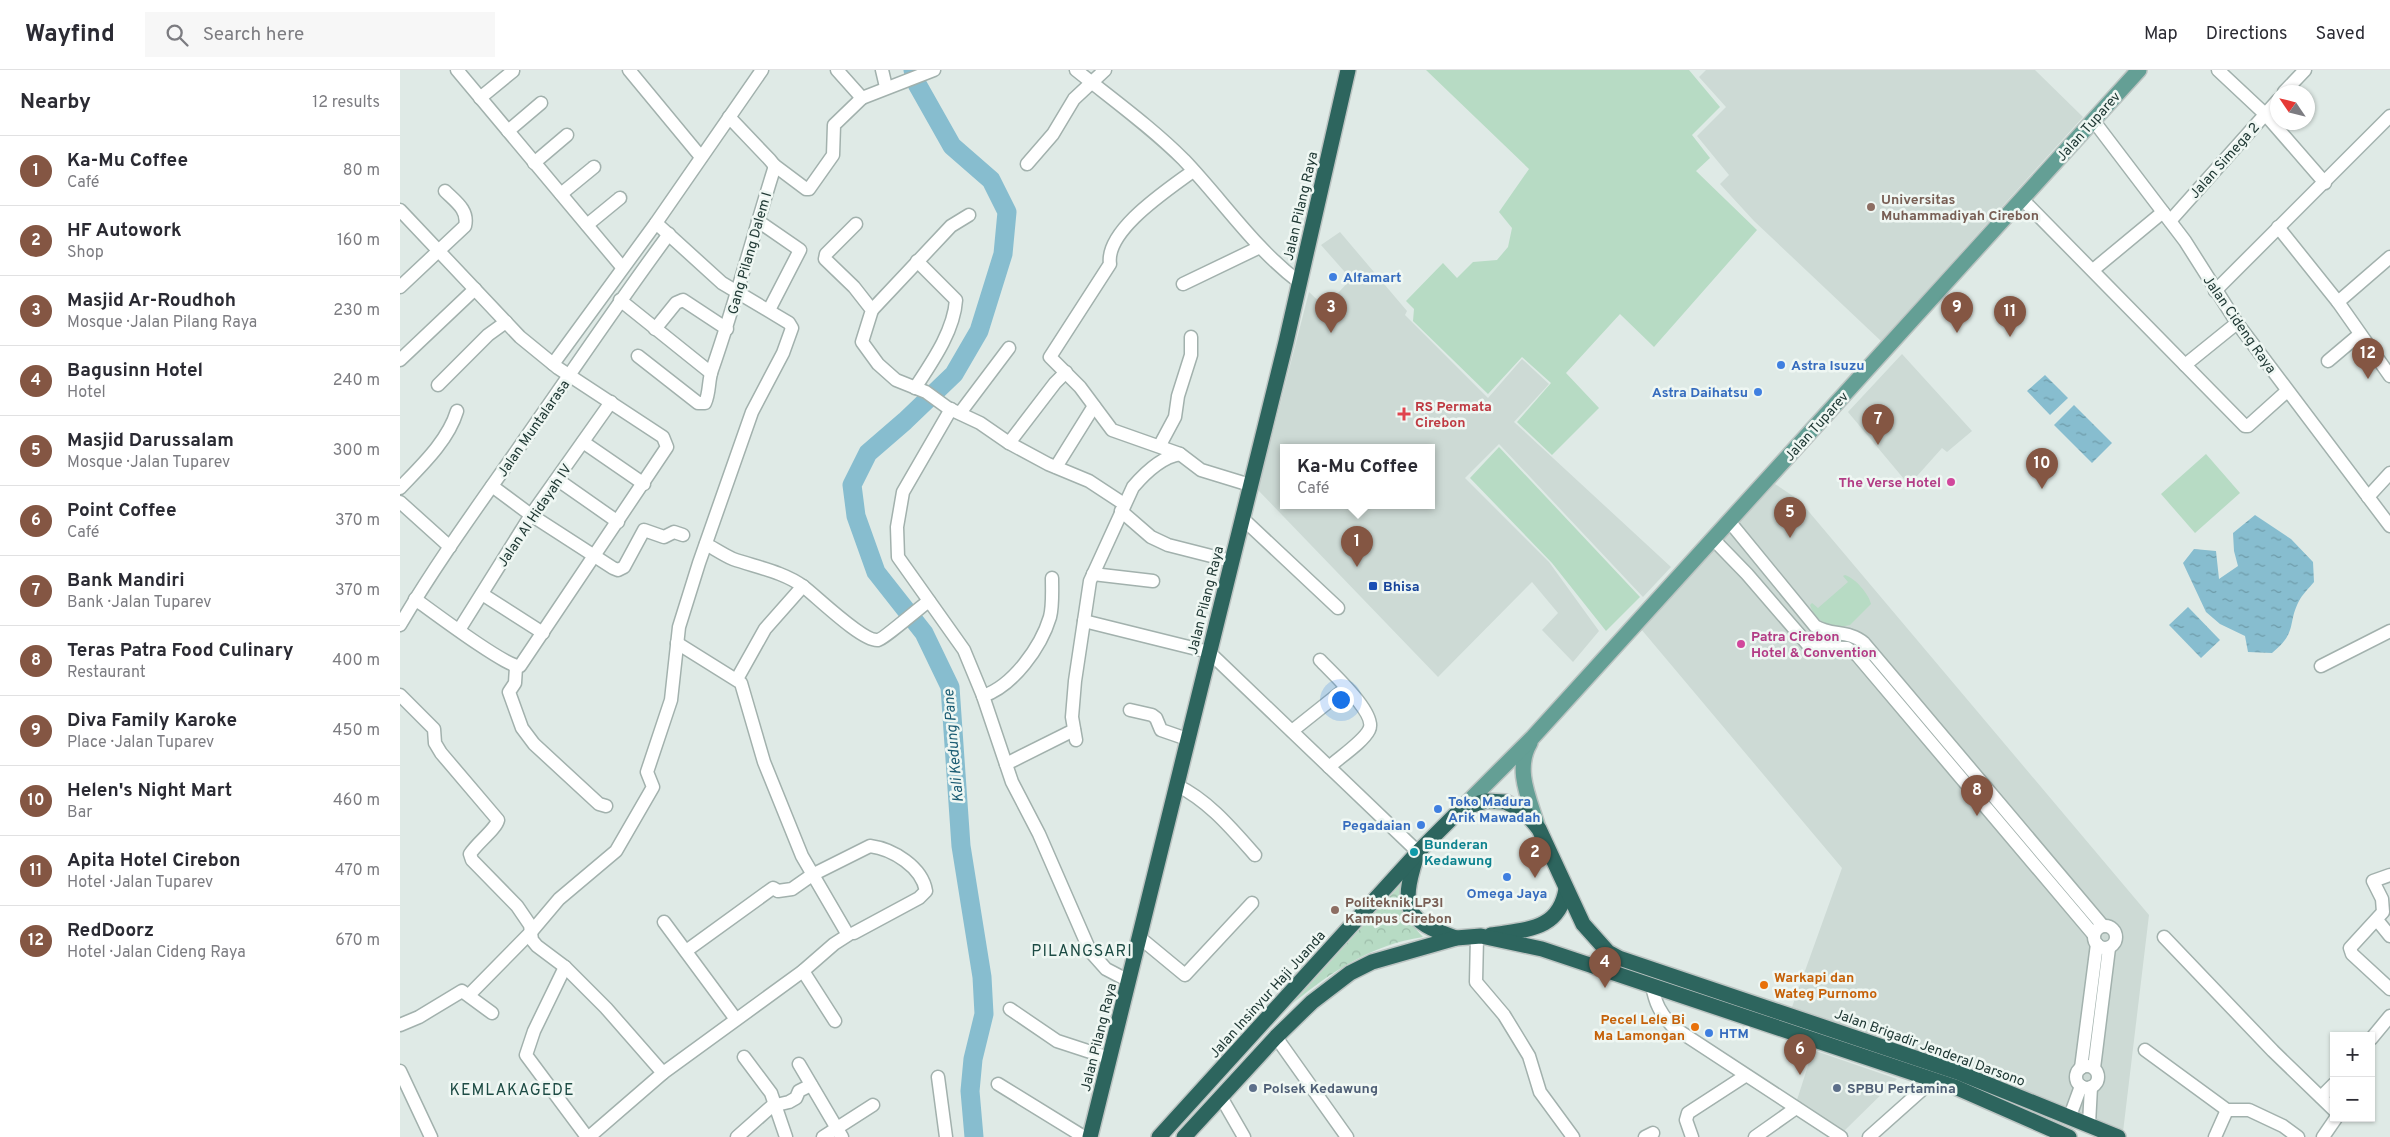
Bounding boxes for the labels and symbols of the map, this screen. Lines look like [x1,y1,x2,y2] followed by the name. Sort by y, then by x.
[2270,85,2315,130] north arrow
[2053,89,2125,165] street label: Jalan Tuparev
[2187,119,2264,203] street label: Jalan Simega 2
[1281,150,1322,262] street label: Jalan Pilang Raya
[725,190,776,317] street label: Gang Pilang Dalem I
[1881,192,2039,225] place label: Universitas Muhammadiyah Cirebon
[1865,201,1877,213] marker: Universitas Muhammadiyah Cirebon
[1343,270,1402,287] place label: Alfamart
[1327,271,1339,283] marker: Alfamart
[2199,273,2279,377] street label: Jalan Cideng Raya
[1315,292,1347,333] pin: 3
[1941,292,1973,333] pin: 9
[1994,296,2026,337] pin: 11
[2352,338,2384,379] pin: 12
[1791,358,1865,375] place label: Astra Isuzu
[1775,359,1787,371] marker: Astra Isuzu
[494,377,574,481] street label: Jalan Muntalarasa
[1652,385,1748,402] place label: Astra Daihatsu
[1752,386,1764,398] marker: Astra Daihatsu
[1781,389,1853,465] street label: Jalan Tuparev
[1415,399,1492,432] place label: RS Permata Cirebon
[1862,404,1894,445] pin: 7
[1397,407,1411,421] marker: RS Permata Cirebon
[2026,448,2058,489] pin: 10
[494,461,576,571] street label: Jalan Al Hidayah IV
[1838,475,1941,492] place label: The Verse Hotel
[1945,476,1957,488] marker: The Verse Hotel
[1774,497,1806,538] pin: 5
[1341,526,1373,567] pin: 1
[1185,544,1228,656] street label: Jalan Pilang Raya
[1383,579,1419,596] place label: Bhisa
[1367,580,1379,592] marker: Bhisa
[1751,629,1877,662] place label: Patra Cirebon Hotel & Convention
[1735,638,1747,650] marker: Patra Cirebon Hotel & Convention
[1328,687,1354,713] your location
[940,688,969,803] water label: Kali Kedung Pane
[1961,775,1993,816] pin: 8
[1448,794,1541,827] place label: Toko Madura Arik Mawadah
[1432,803,1444,815] marker: Toko Madura Arik Mawadah
[1342,818,1411,835] place label: Pegadaian
[1415,819,1427,831] marker: Pegadaian
[1424,837,1492,870] place label: Bunderan Kedawung
[1519,837,1551,878] pin: 2
[1408,846,1420,858] marker: Bunderan Kedawung
[1501,871,1513,883] marker: Omega Jaya
[1467,886,1547,903] place label: Omega Jaya
[1345,895,1452,928] place label: Politeknik LP3I Kampus Cirebon
[1329,904,1341,916] marker: Politeknik LP3I Kampus Cirebon
[1206,928,1330,1062] street label: Jalan Insinyur Haji Juanda
[1031,942,1133,962] district label: PILANGSARI
[1589,947,1621,988] pin: 4
[1774,970,1877,1003] place label: Warkapi dan Wateg Purnomo
[1758,979,1770,991] marker: Warkapi dan Wateg Purnomo
[1078,981,1121,1093] street label: Jalan Pilang Raya
[1832,1006,2027,1091] street label: Jalan Brigadir Jenderal Darsono
[1594,1012,1685,1045] place label: Pecel Lele Bi Ma Lamongan
[1689,1021,1701,1033] marker: Pecel Lele Bi Ma Lamongan
[1719,1026,1749,1043] place label: HTM
[1703,1027,1715,1039] marker: HTM
[1784,1034,1816,1075] pin: 6
[449,1081,575,1101] district label: KEMLAKAGEDE
[1263,1081,1378,1098] place label: Polsek Kedawung
[1847,1081,1956,1098] place label: SPBU Pertamina
[1247,1082,1259,1094] marker: Polsek Kedawung
[1831,1082,1843,1094] marker: SPBU Pertamina

